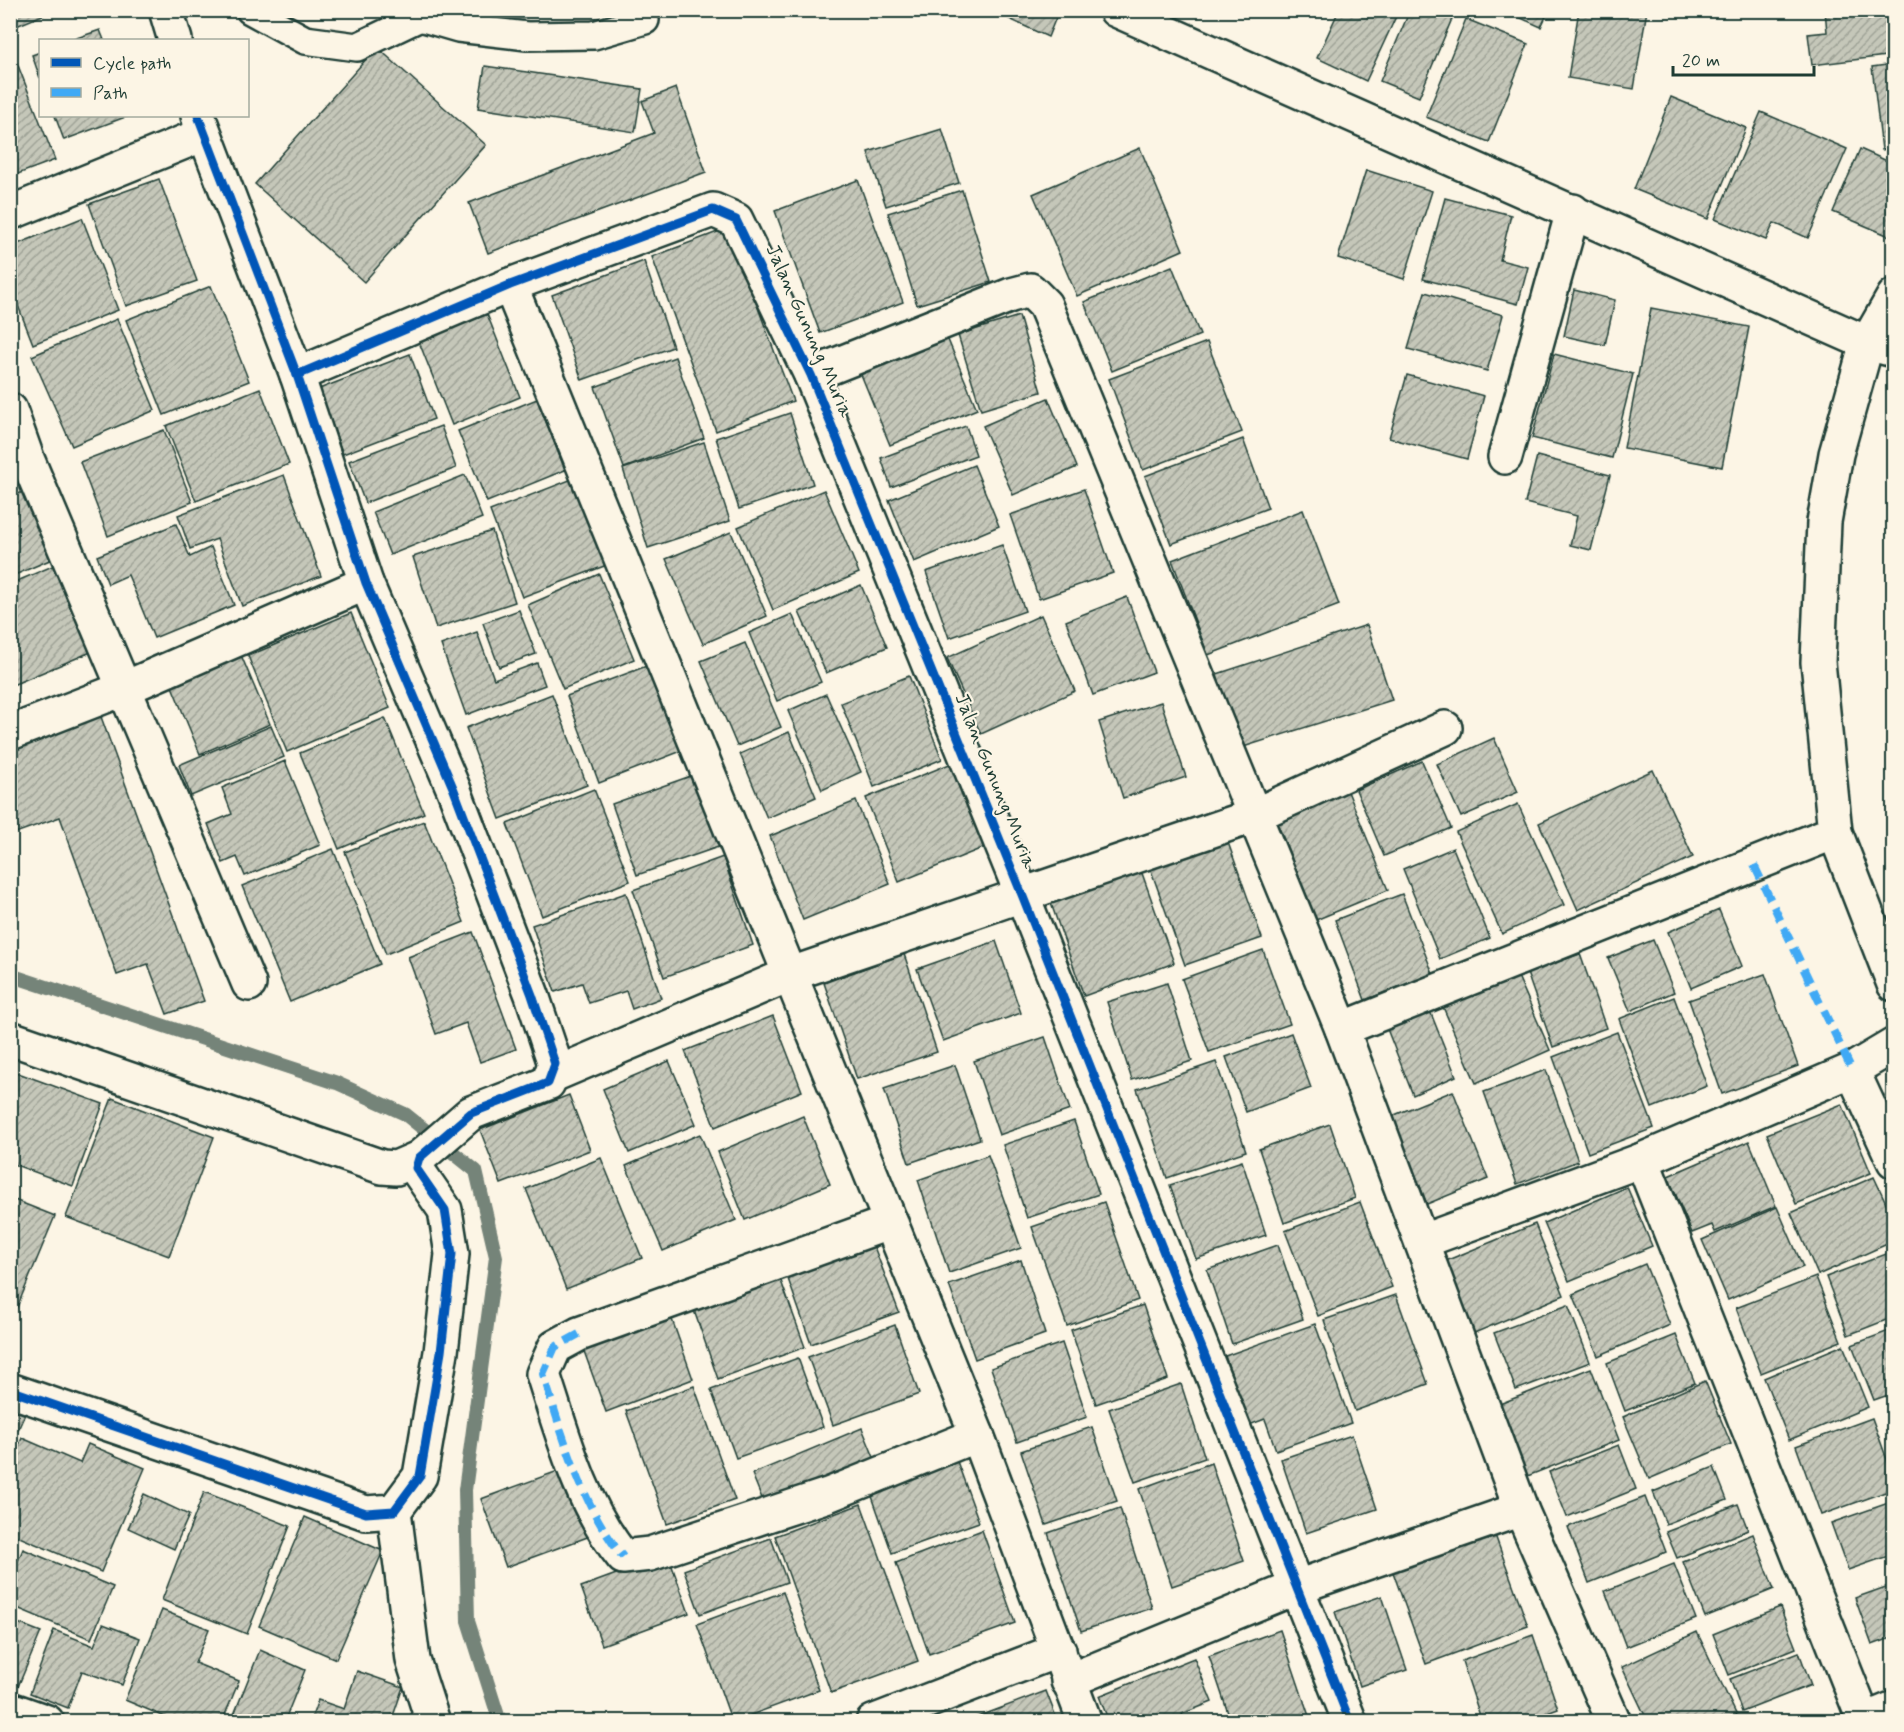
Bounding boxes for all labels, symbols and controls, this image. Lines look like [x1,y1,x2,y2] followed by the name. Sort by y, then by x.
[39,39,249,117] legend
[1673,39,1814,77] scale bar
[1682,49,1720,73] text: 20 m
[93,52,171,76] text: Cycle path
[93,82,128,106] text: Path
[759,240,860,423] street label: Jalan Gunung Muria
[947,689,1043,874] street label: Jalan Gunung Muria

